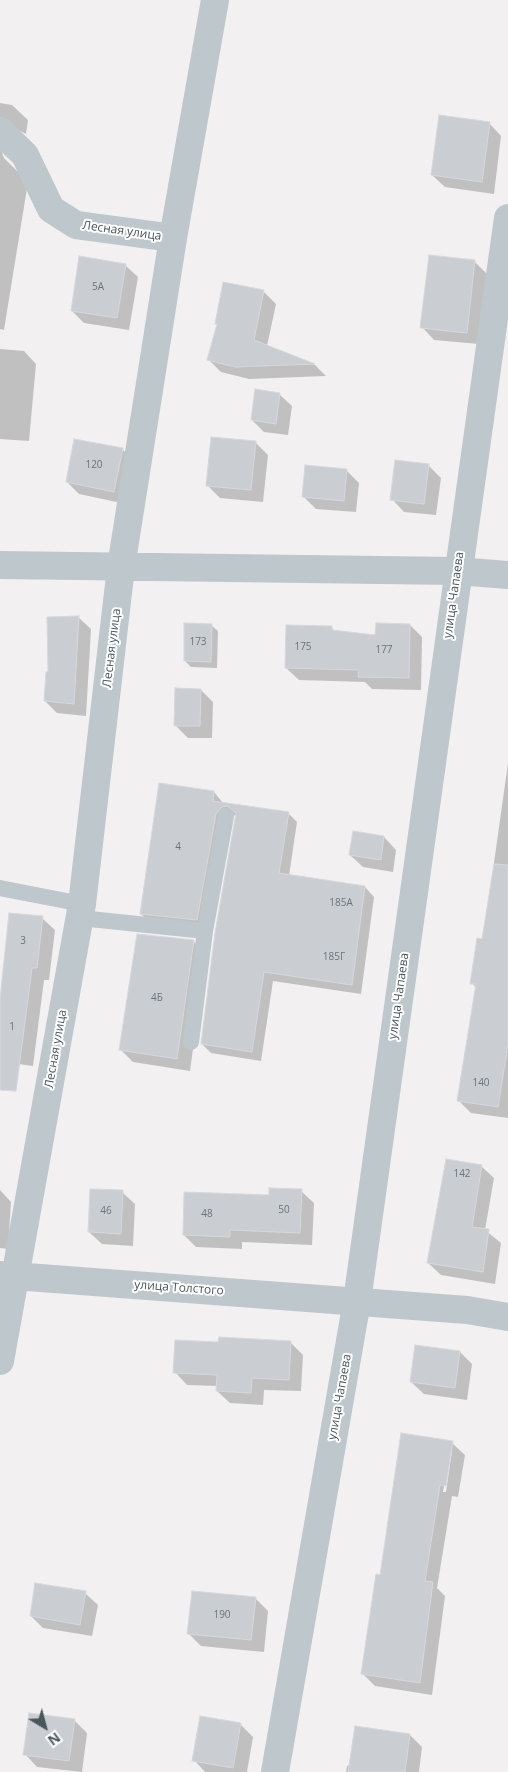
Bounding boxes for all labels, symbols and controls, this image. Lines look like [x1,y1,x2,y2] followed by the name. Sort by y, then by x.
[82,218,162,244] street label: Лесная улица
[92,281,104,293] house number: 5А
[85,459,103,471] house number: 120
[441,551,467,639] street label: улица Чапаева
[100,608,124,688] street label: Лесная улица
[189,636,207,648] house number: 173
[294,641,312,653] house number: 175
[375,644,393,656] house number: 177
[175,841,181,853] house number: 4
[329,897,353,909] house number: 185А
[20,935,26,947] house number: 3
[323,951,345,963] house number: 185Г
[386,952,412,1040] street label: улица Чапаева
[151,992,163,1004] house number: 4Б
[42,1009,70,1089] street label: Лесная улица
[9,1021,15,1033] house number: 1
[472,1077,490,1089] house number: 140
[453,1168,471,1180] house number: 142
[278,1204,290,1216] house number: 50
[100,1205,112,1217] house number: 46
[201,1208,213,1220] house number: 48
[134,1278,224,1298] street label: улица Толстого
[325,1353,355,1441] street label: улица Чапаева
[213,1609,231,1621] house number: 190
[20,1702,70,1752] north arrow
[44,1728,65,1750] text: N

